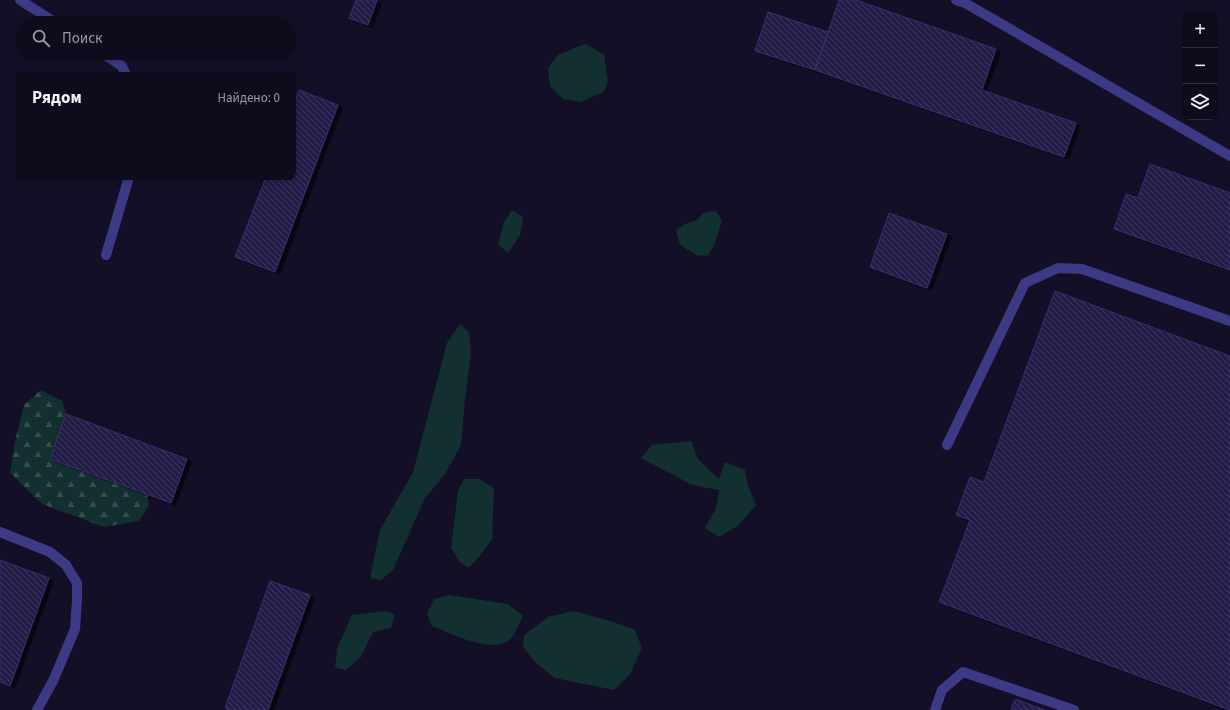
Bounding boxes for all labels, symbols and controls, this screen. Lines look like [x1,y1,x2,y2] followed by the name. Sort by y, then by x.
[1182,12,1218,120] map controls
[1182,12,1218,48] button: +
[16,16,296,60] search box
[30,27,52,49] icon: search
[62,28,103,49] text: Поиск
[1182,48,1218,84] button: −
[1182,84,1218,120] button: layers
[32,86,82,110] text: Рядом
[218,89,280,107] text: Найдено: 0

